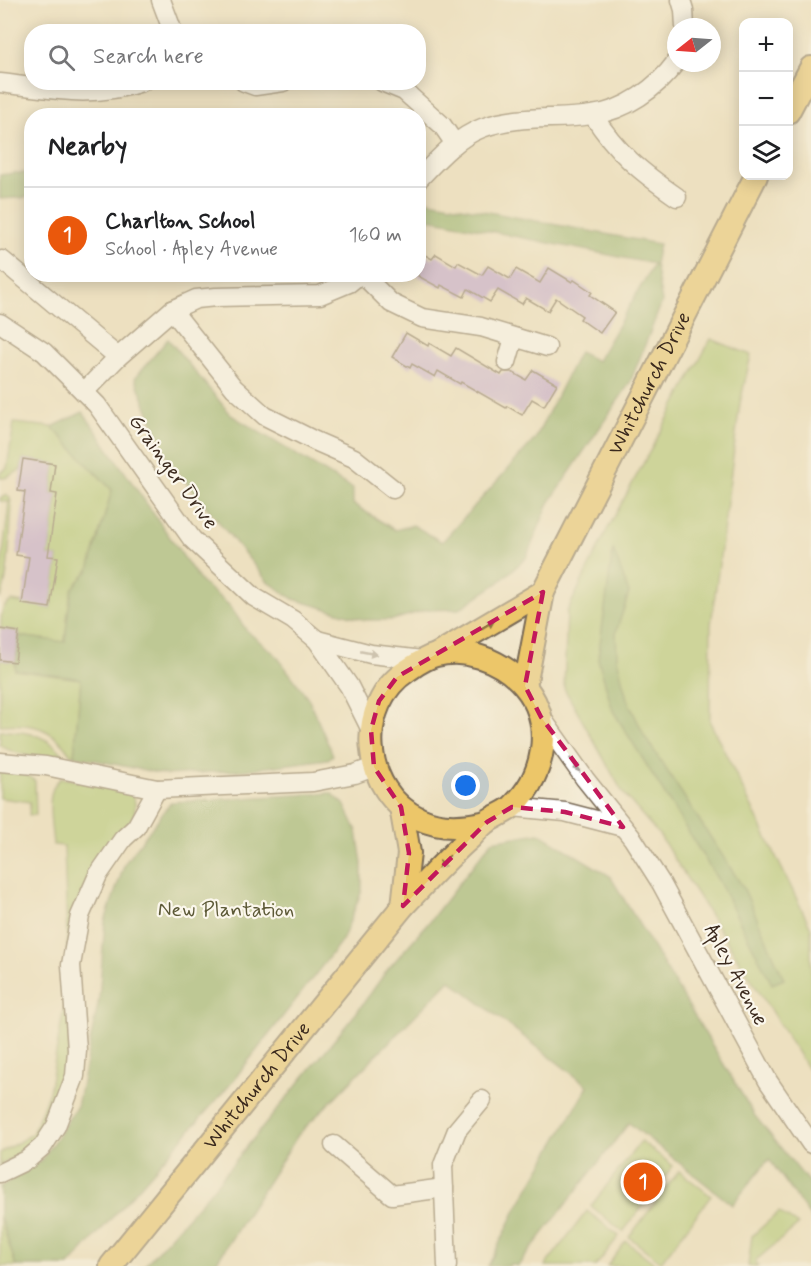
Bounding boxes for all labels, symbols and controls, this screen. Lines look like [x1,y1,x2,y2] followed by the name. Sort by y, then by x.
[667,18,721,72] north arrow
[739,18,793,180] map controls
[739,18,793,72] button: +
[24,24,426,90] search box
[45,41,78,74] icon: search
[93,43,204,71] text: Search here
[739,72,793,126] button: −
[739,126,793,180] button: layers
[48,130,127,164] text: Nearby
[105,208,255,236] text: Charlton School
[63,222,72,249] text: 1
[349,222,402,249] text: 160 m
[105,236,278,263] text: School · Apley Avenue
[601,307,698,460] street label: Whitchurch Drive
[122,409,224,535] street label: Grainger Drive
[479,620,495,631] one-way arrow
[360,649,379,658] one-way arrow
[568,757,580,772] one-way arrow
[451,771,480,800] your location
[438,854,452,868] one-way arrow
[158,896,294,924] park label: New Plantation
[697,919,774,1031] street label: Apley Avenue
[197,1016,318,1156] street label: Whitchurch Drive
[624,1160,662,1204] pin: 1

